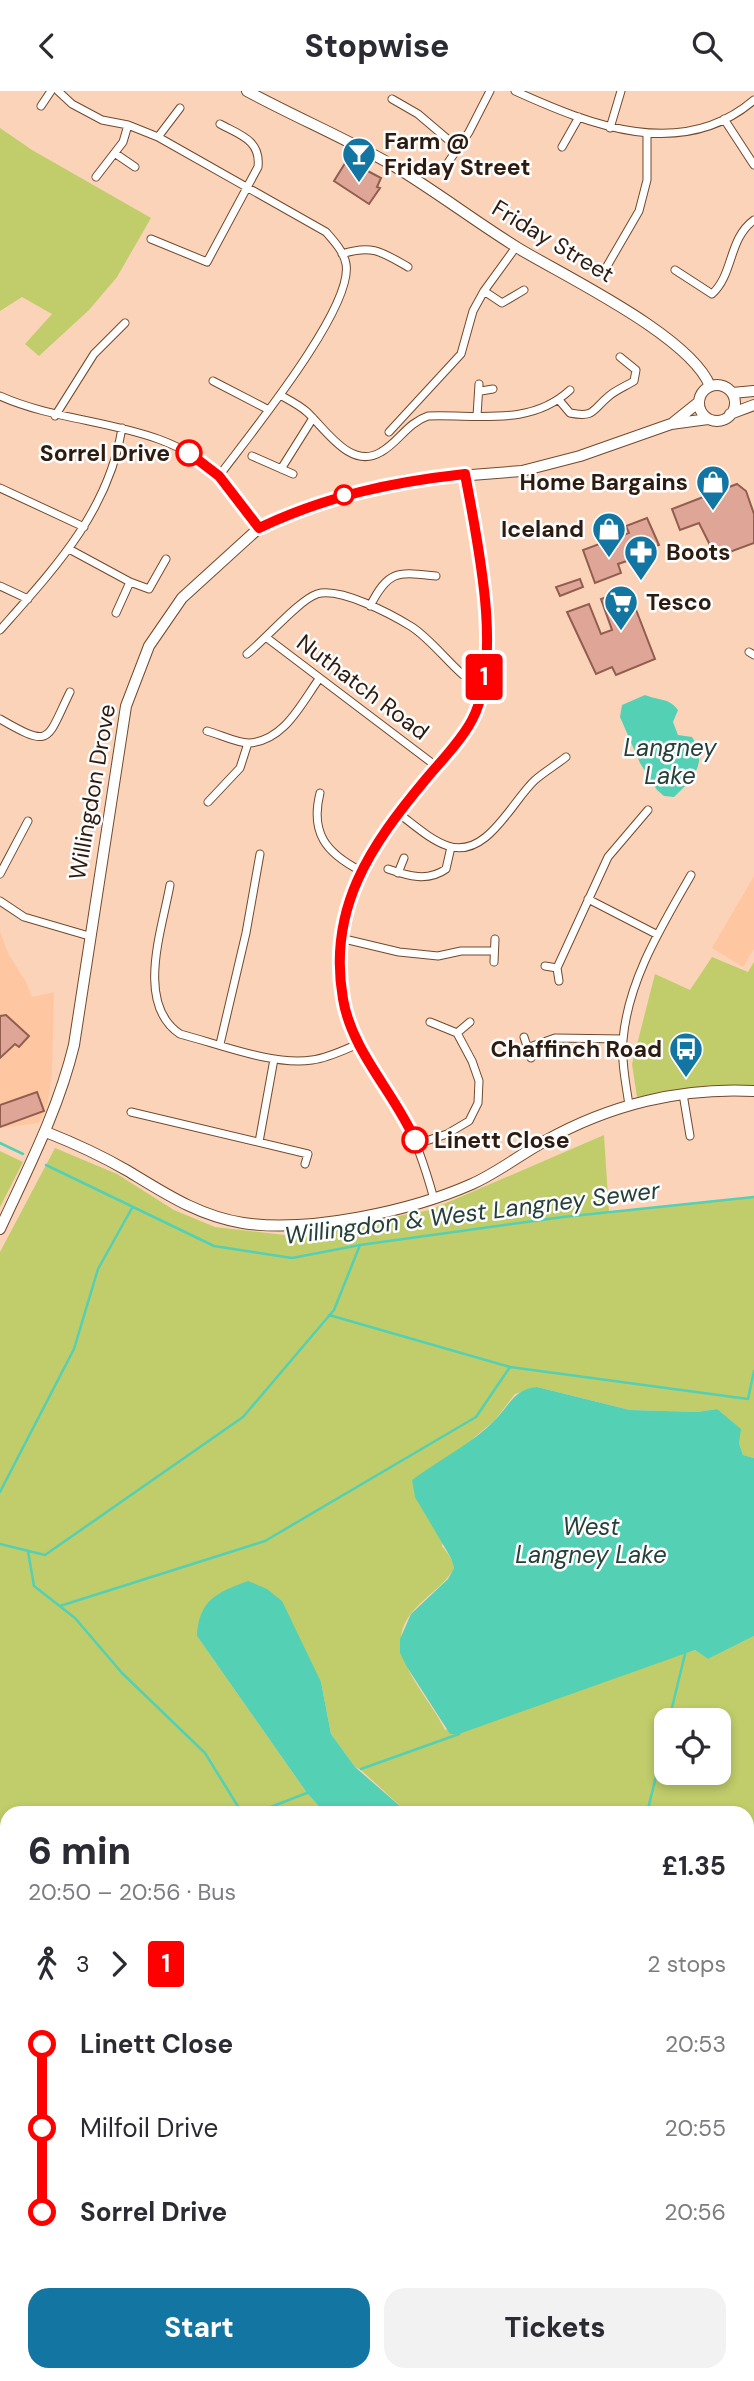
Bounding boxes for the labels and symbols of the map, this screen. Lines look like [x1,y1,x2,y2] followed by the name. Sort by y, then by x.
[384,126,531,182] place label: Farm @ Friday Street
[340,135,378,184] bar icon: Farm @ Friday Street
[487,193,619,289] street label: Friday Street
[40,438,170,468] place label: Sorrel Drive
[176,440,202,466] marker: Sorrel Drive
[694,463,732,512] shop icon: Home Bargains
[519,467,688,497] place label: Home Bargains
[334,485,354,505] unlabelled marker
[590,510,628,559] shop icon: Iceland
[501,514,584,544] place label: Iceland
[622,533,660,582] pharmacy icon: Boots
[666,537,730,567] place label: Boots
[602,583,640,632] supermarket icon: Tesco
[646,587,712,617] place label: Tesco
[291,627,435,747] street label: Nuthatch Road
[461,654,507,700] line badge: 1
[62,702,122,882] street label: Willingdon Drove
[623,732,717,791] water label: Langney Lake
[667,1030,705,1079] bus stop icon: Chaffinch Road
[491,1034,662,1064] place label: Chaffinch Road
[434,1125,570,1155] place label: Linett Close
[402,1127,428,1153] marker: Linett Close
[283,1174,662,1251] water label: Willingdon & West Langney Sewer
[515,1511,667,1570] water label: West Langney Lake

